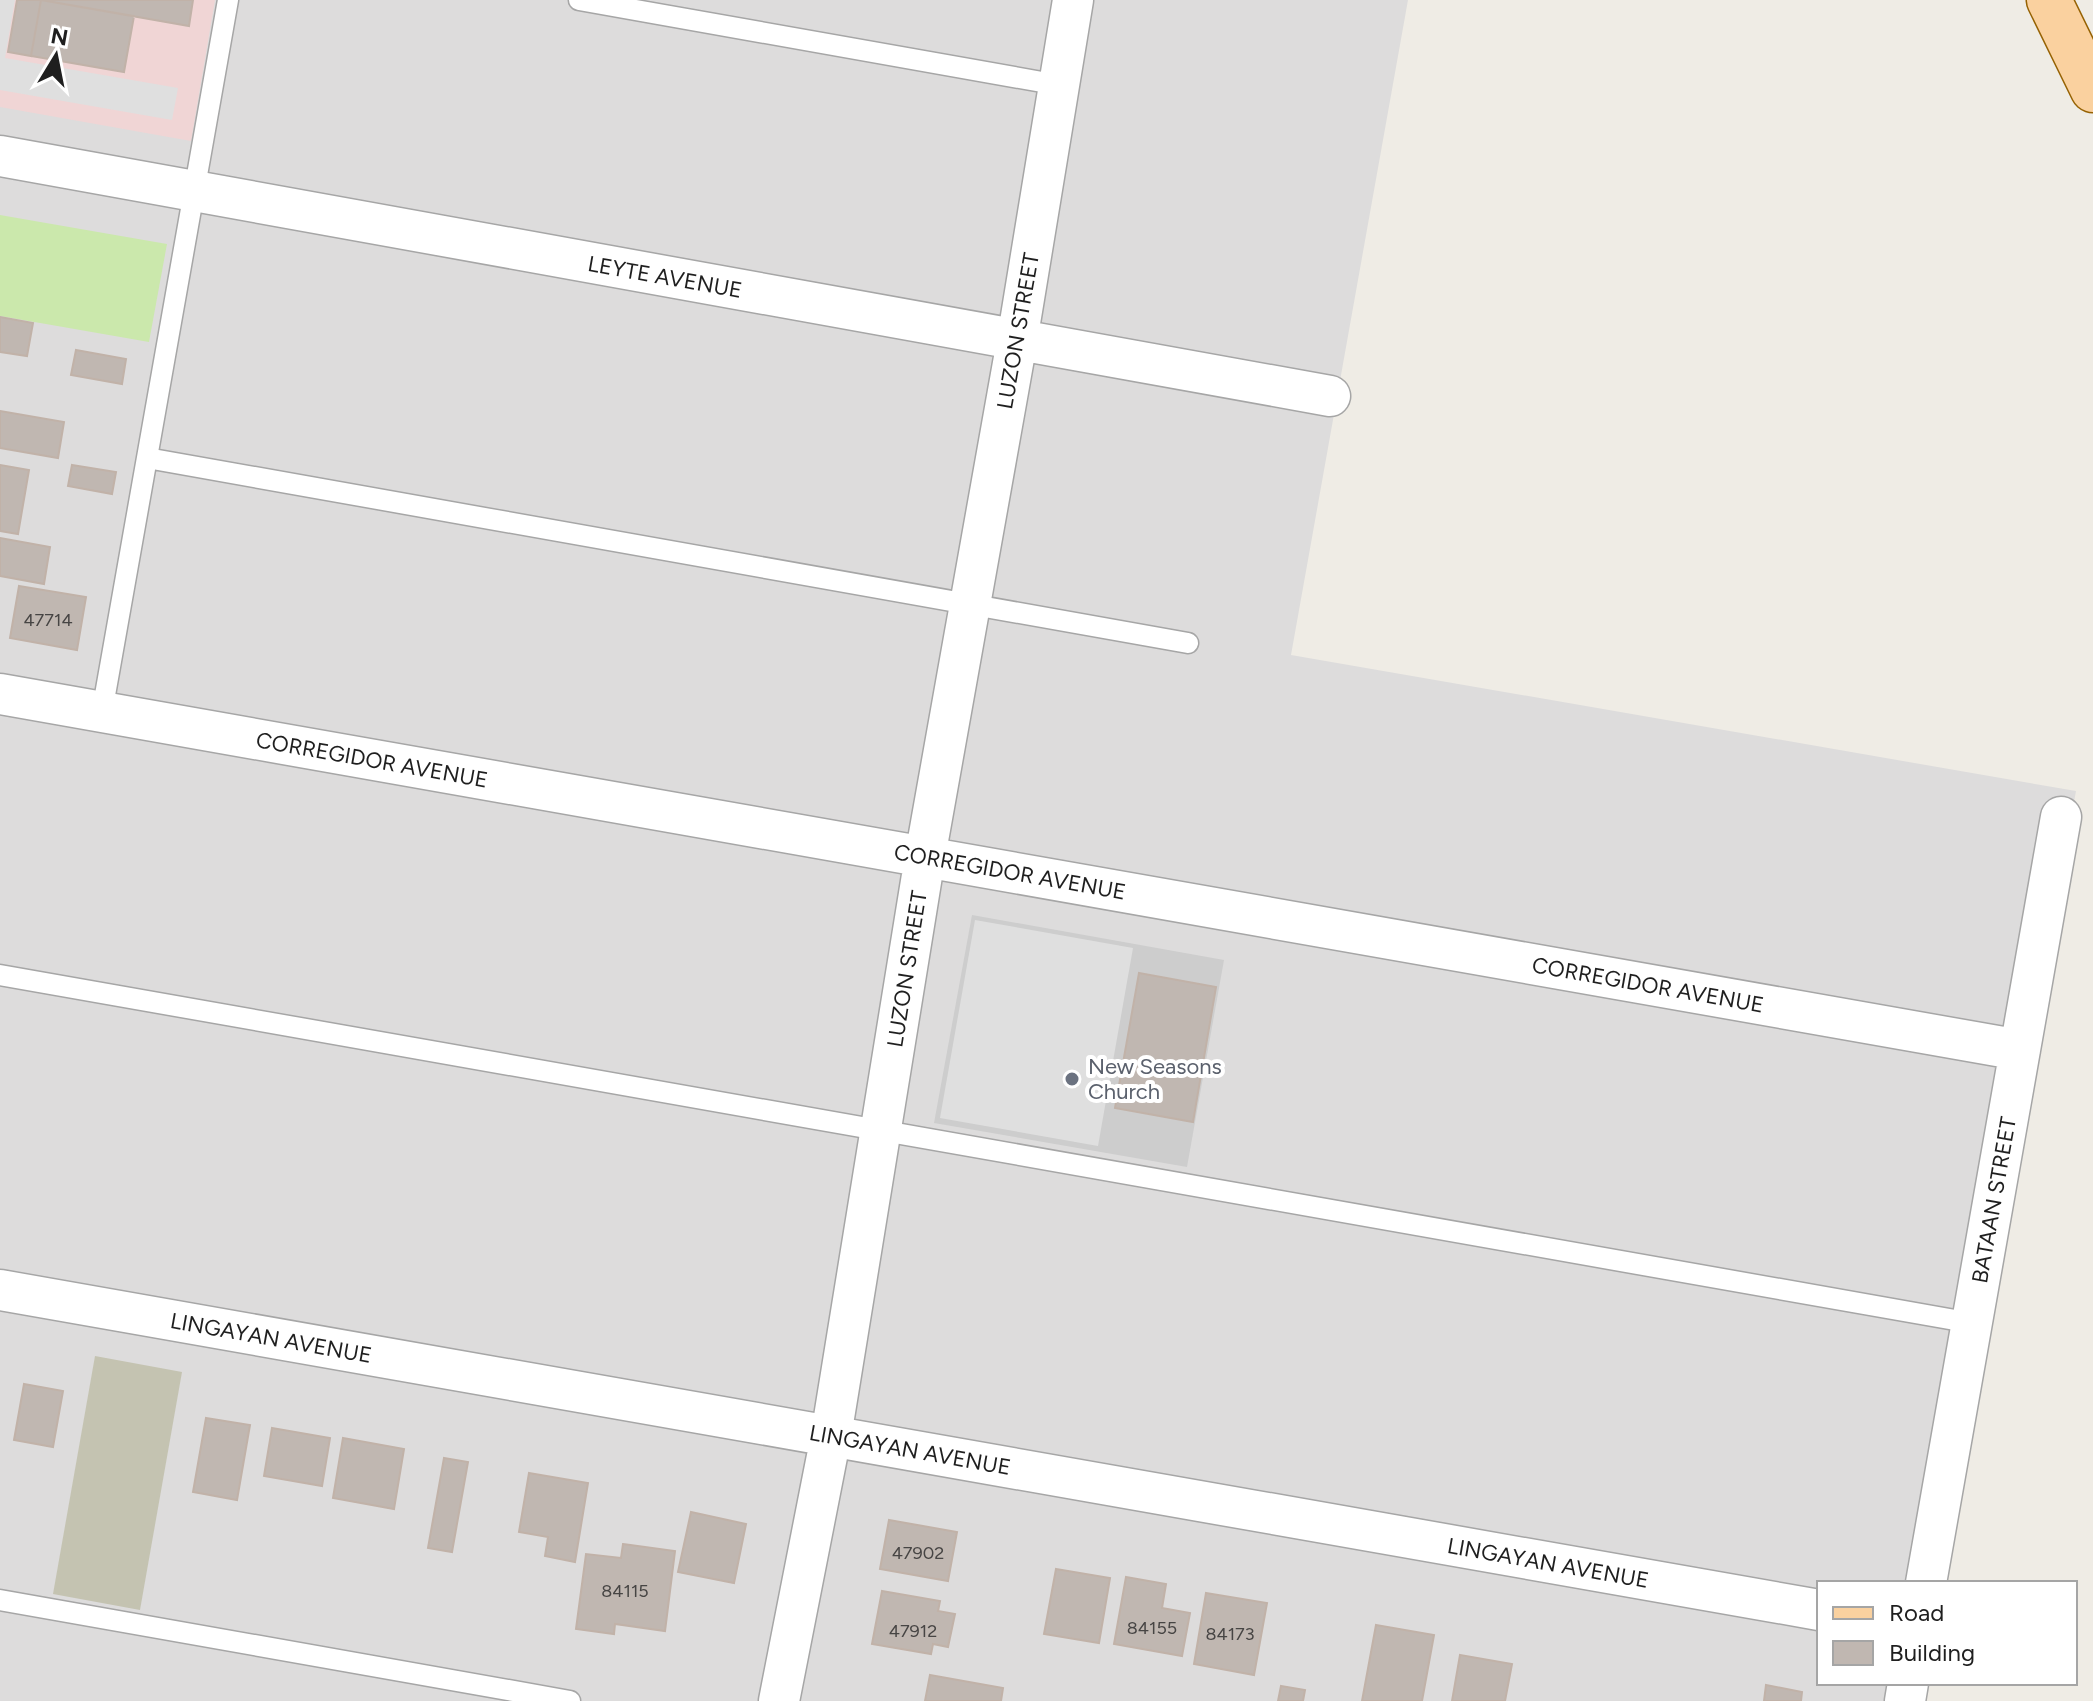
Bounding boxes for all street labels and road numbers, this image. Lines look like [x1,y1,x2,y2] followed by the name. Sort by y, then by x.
[586,250,744,304] street label: LEYTE AVENUE
[991,251,1045,411] street label: LUZON STREET
[254,726,490,794] street label: CORREGIDOR AVENUE
[892,838,1128,906] street label: CORREGIDOR AVENUE
[881,889,933,1049] street label: LUZON STREET
[1530,951,1766,1019] street label: CORREGIDOR AVENUE
[1966,1115,2022,1285] street label: BATAAN STREET
[168,1307,374,1369] street label: LINGAYAN AVENUE
[807,1419,1013,1481] street label: LINGAYAN AVENUE
[1445,1532,1651,1594] street label: LINGAYAN AVENUE

